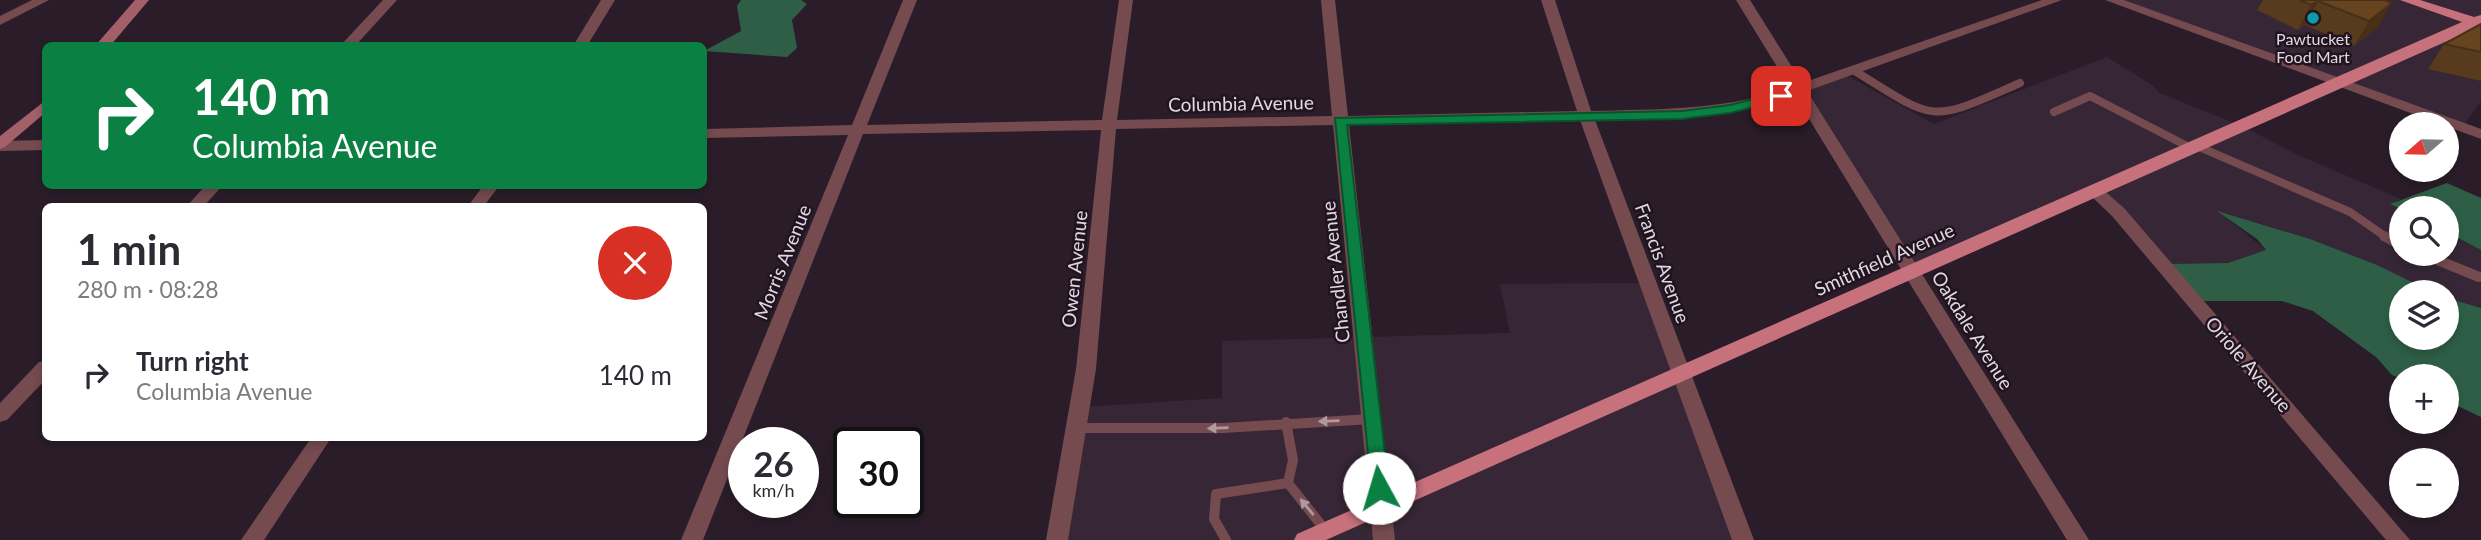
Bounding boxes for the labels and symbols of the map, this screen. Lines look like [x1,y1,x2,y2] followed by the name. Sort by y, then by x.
[2305,10,2321,26] marker: Pawtucket Food Mart
[2276,29,2350,66] place label: Pawtucket Food Mart
[1751,66,1811,126] pin
[1168,90,1314,116] street label: Columbia Avenue
[2389,112,2459,182] north arrow
[1316,200,1354,344] street label: Chandler Avenue
[1631,200,1695,326] street label: Francis Avenue
[749,201,815,323] street label: Morris Avenue
[1056,209,1092,329] street label: Owen Avenue
[1810,218,1958,300] street label: Smithfield Avenue
[1927,267,2019,393] street label: Oakdale Avenue
[2201,312,2297,416] street label: Oriole Avenue
[1318,415,1340,426] one-way arrow
[1207,422,1229,433] one-way arrow
[833,427,924,518] speed limit sign: 30
[1342,451,1416,525] position arrow
[1300,498,1315,515] one-way arrow

